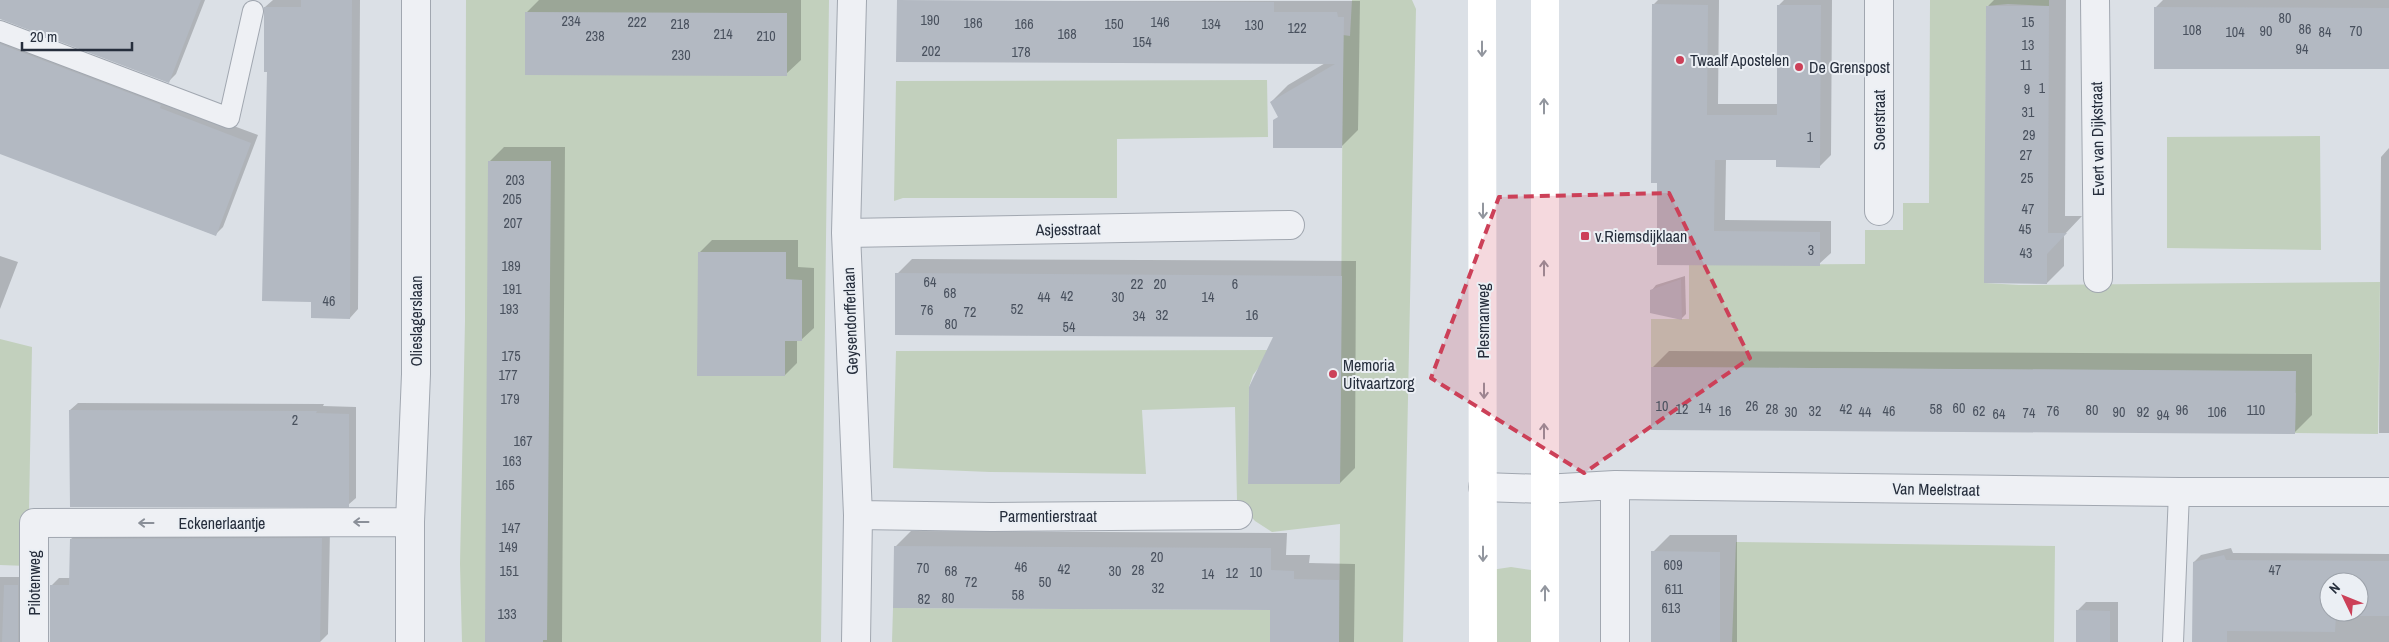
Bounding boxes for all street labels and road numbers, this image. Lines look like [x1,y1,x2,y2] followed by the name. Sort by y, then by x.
[2085,81,2109,196] street label: Evert van Dijkstraat
[1868,89,1890,150] street label: Soerstraat
[1034,217,1101,241] street label: Asjesstraat
[837,267,863,375] street label: Geysendorfferlaan
[405,275,427,367] street label: Olieslagerslaan
[1472,283,1494,359] street label: Plesmanweg
[1892,477,1980,501] street label: Van Meelstraat
[999,505,1097,527] street label: Parmentierstraat
[179,512,265,534] street label: Eckenerlaantje
[23,550,45,615] street label: Pilotenweg

